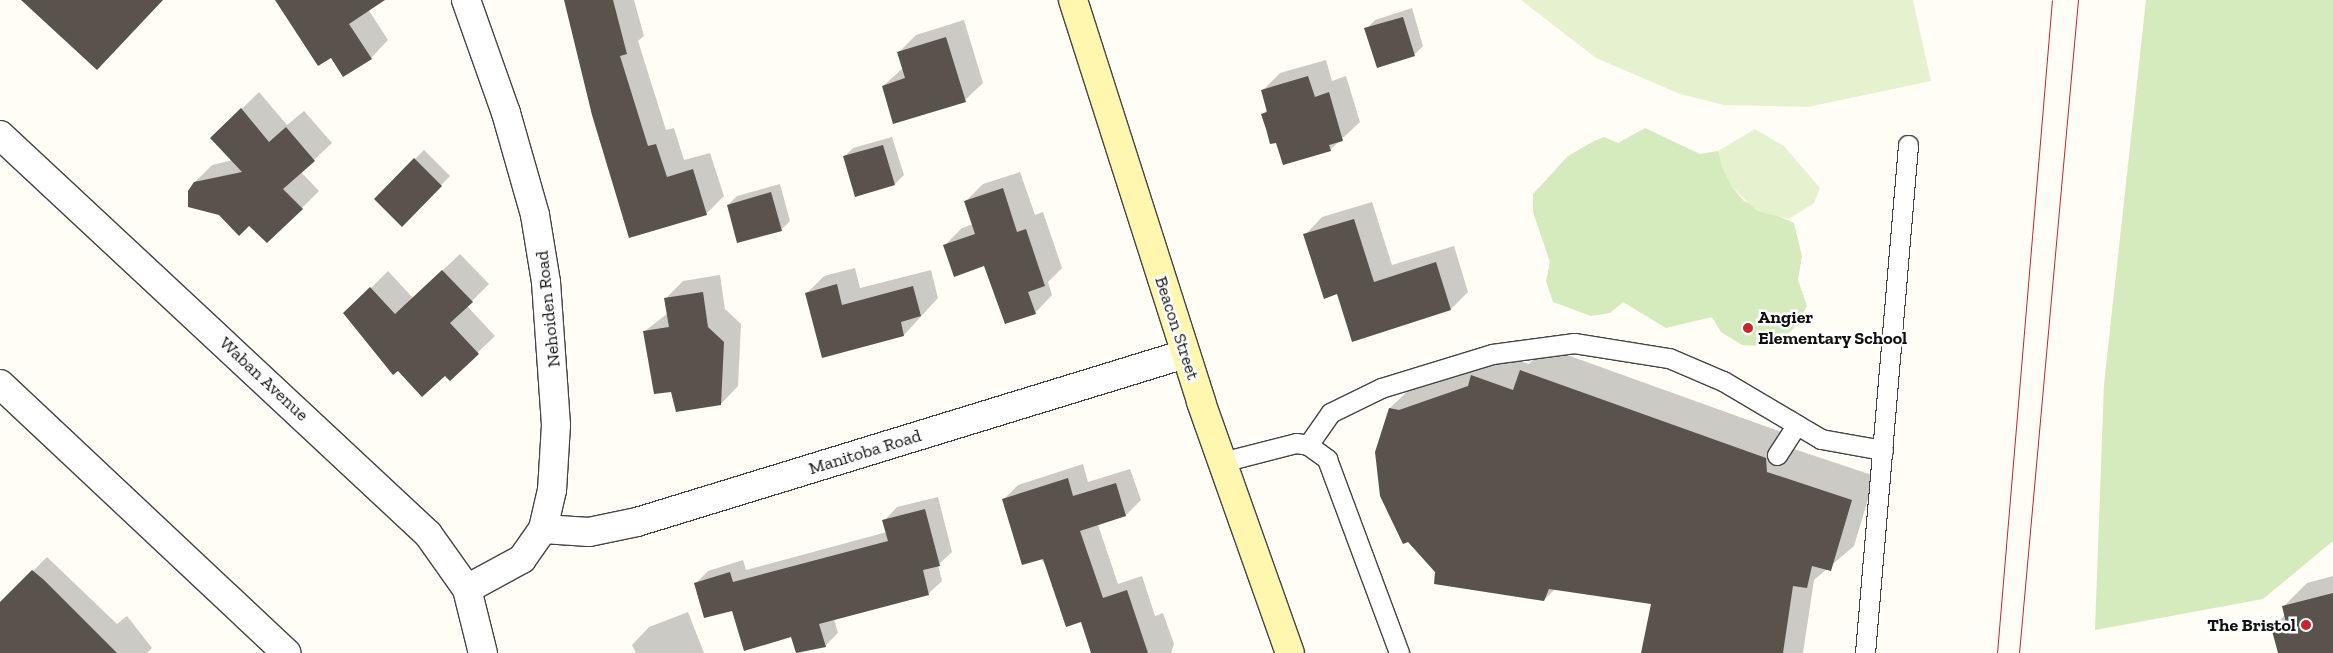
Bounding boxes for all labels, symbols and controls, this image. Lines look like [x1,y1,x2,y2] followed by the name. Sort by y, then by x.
[531,250,565,368] street label: Nehoiden Road
[1150,274,1204,382] street label: Beacon Street
[1758,307,1908,350] place label: Angier Elementary School
[1742,322,1754,334] marker: Angier Elementary School
[215,332,313,426] street label: Waban Avenue
[806,425,924,479] street label: Manitoba Road
[2207,614,2296,636] place label: The Bristol
[2300,619,2312,631] marker: The Bristol

